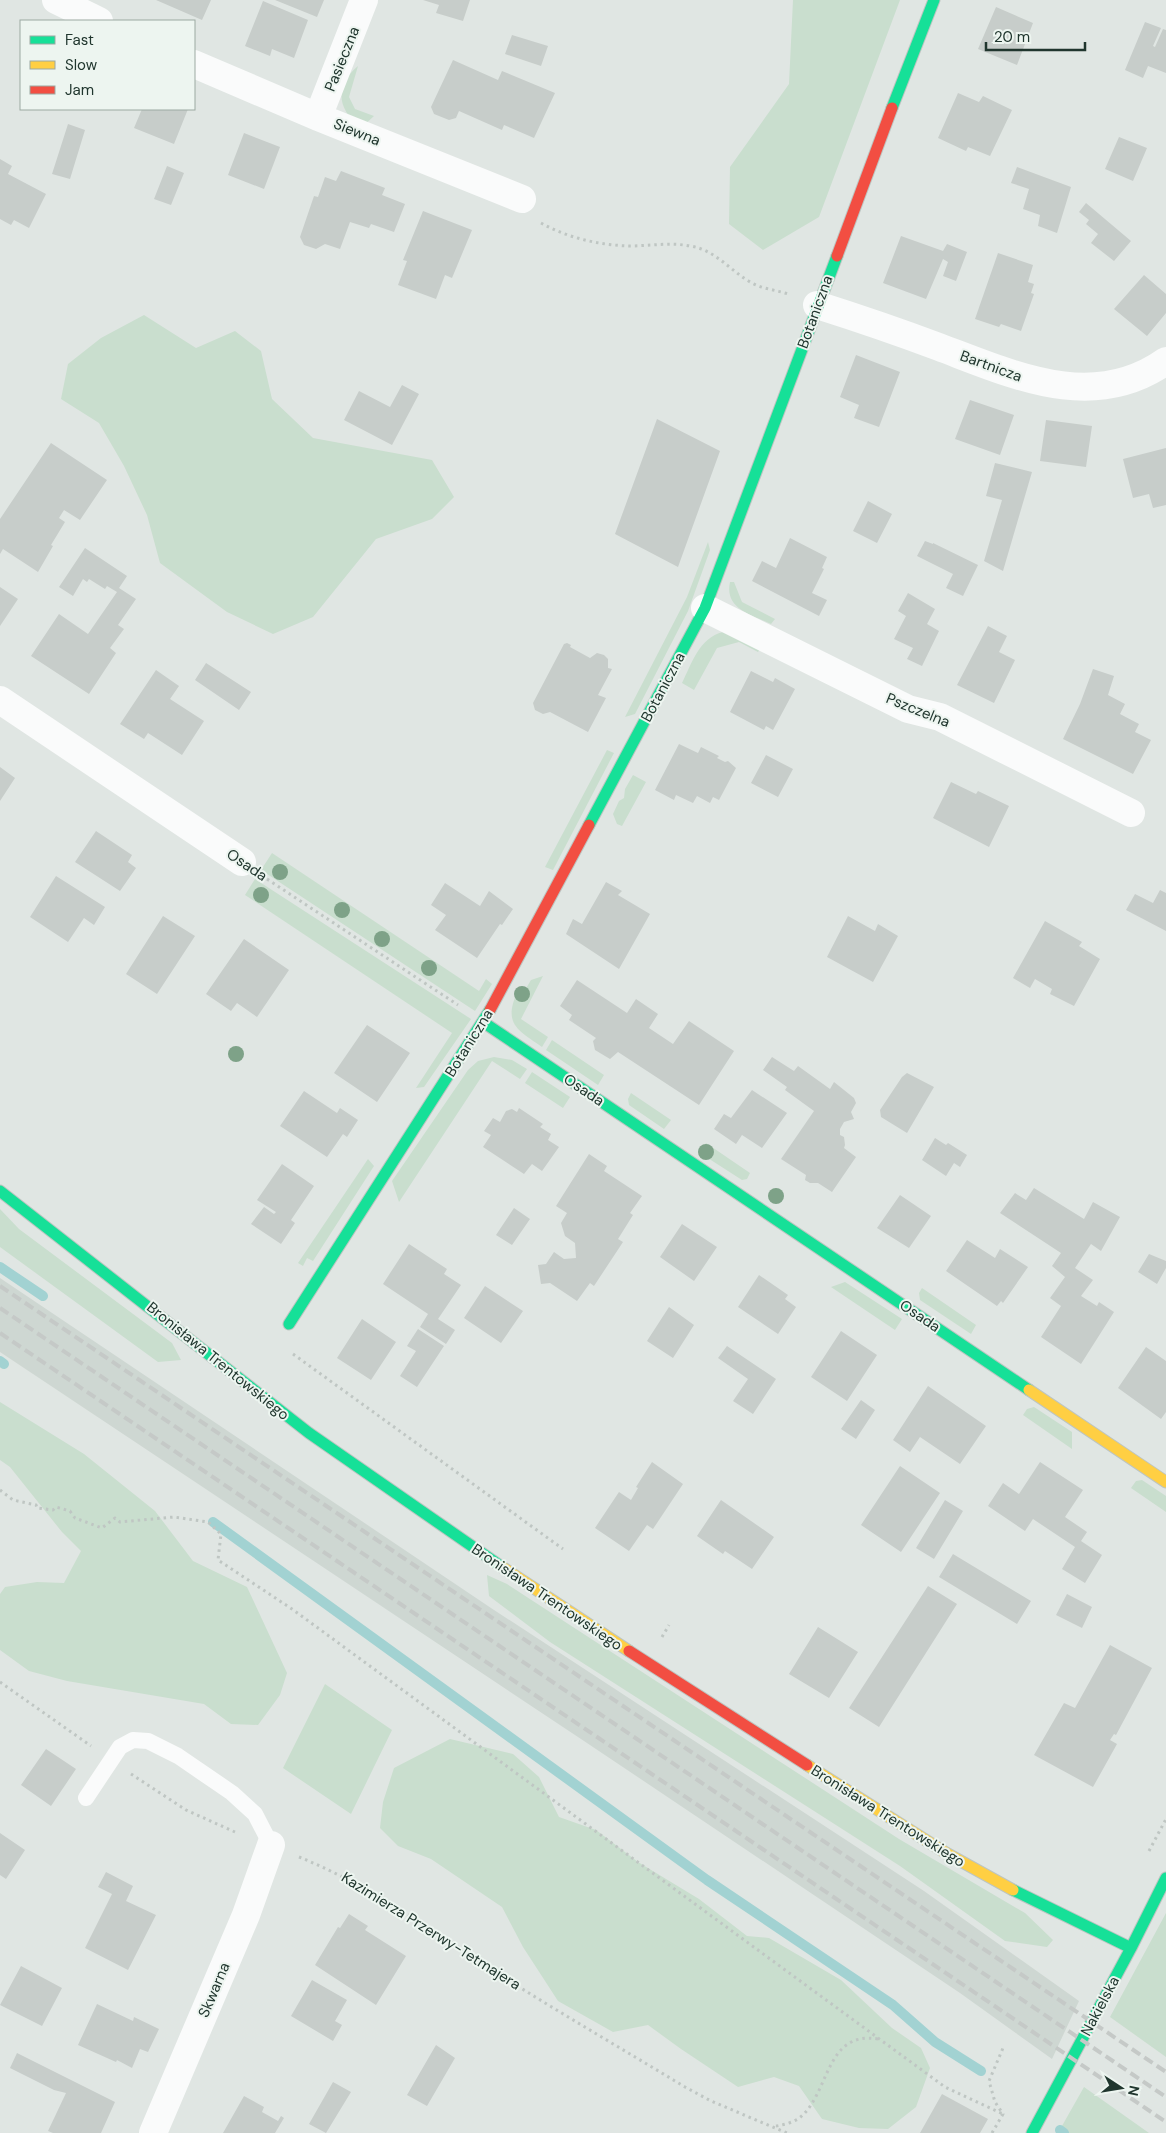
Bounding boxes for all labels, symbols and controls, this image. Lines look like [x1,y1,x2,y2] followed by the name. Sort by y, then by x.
[20,20,195,110] legend
[986,20,1085,52] scale bar
[320,24,364,94] street label: Pasieczna
[994,27,1030,47] text: 20 m
[65,30,94,50] text: Fast
[65,55,98,75] text: Slow
[65,80,94,100] text: Jam
[331,114,383,150] street label: Siewna
[793,273,837,351] street label: Botaniczna
[957,346,1025,386] street label: Bartnicza
[636,649,690,725] street label: Botaniczna
[883,688,953,732] street label: Pszczelna
[223,844,271,886] street label: Osada
[440,1005,498,1081] street label: Botaniczna
[560,1069,608,1111] street label: Osada
[896,1295,944,1337] street label: Osada
[143,1297,293,1425] street label: Bronisława Trentowskiego
[468,1539,626,1655] street label: Bronisława Trentowskiego
[807,1760,969,1872] street label: Bronisława Trentowskiego
[337,1867,525,1995] street label: Kazimierza Przerwy-Tetmajera
[193,1959,235,2021] street label: Skwarna
[1076,1973,1124,2039] street label: Nakielska
[1096,2063,1146,2113] north arrow
[1124,2084,1144,2098] text: N

